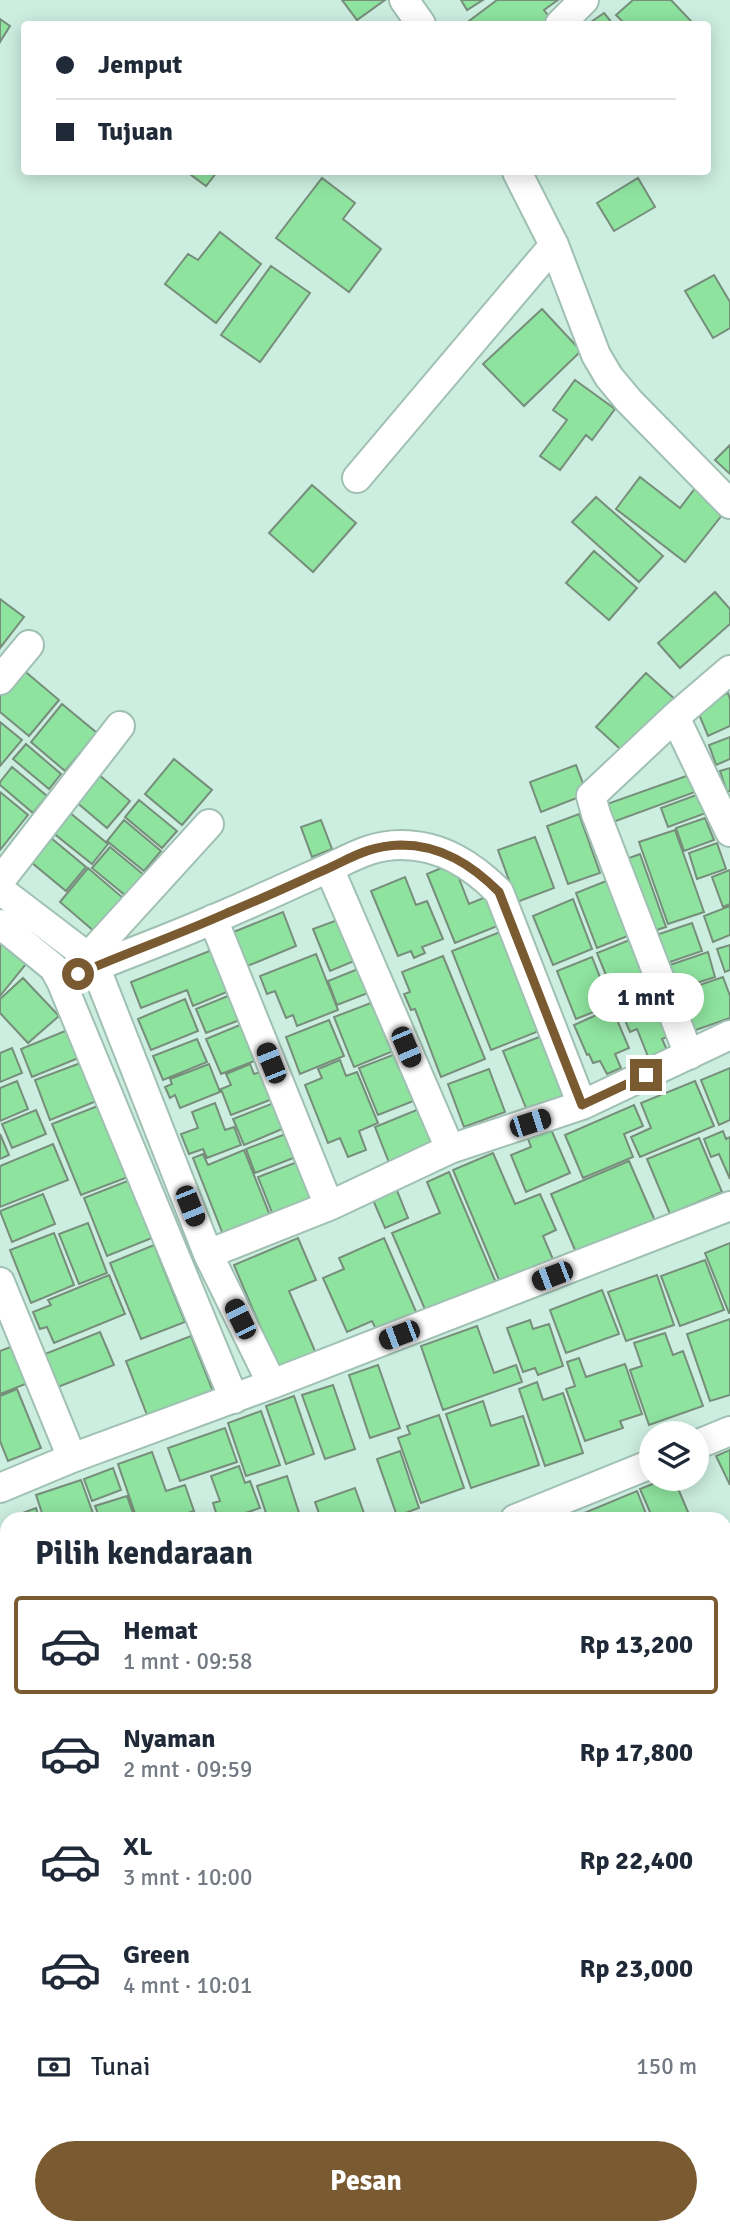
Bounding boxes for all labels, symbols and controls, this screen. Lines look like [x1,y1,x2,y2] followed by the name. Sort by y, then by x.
[98,49,182,81] text: Jemput
[98,116,173,148] text: Tujuan
[62,958,94,990] route start
[588,974,704,1023] callout: 1 mnt
[617,983,675,1012] text: 1 mnt
[389,1024,424,1070] car
[254,1040,289,1086] car
[630,1059,662,1091] route end
[507,1107,554,1139] car
[173,1183,208,1229] car
[529,1259,576,1293] car
[222,1296,259,1342] car
[376,1318,423,1352] car
[639,1421,709,1491] map controls
[639,1421,709,1491] button: layers
[35,1534,253,1573] text: Pilih kendaraan
[39,1614,102,1677] icon: car
[123,1615,198,1647] text: Hemat
[579,1629,693,1661] text: Rp 13,200
[123,1647,252,1676] text: 1 mnt · 09:58
[39,1722,102,1785] icon: car
[123,1723,216,1755] text: Nyaman
[579,1737,693,1769] text: Rp 17,800
[123,1755,252,1784] text: 2 mnt · 09:59
[39,1830,102,1893] icon: car
[123,1831,153,1863] text: XL
[579,1845,693,1877] text: Rp 22,400
[123,1863,252,1892] text: 3 mnt · 10:00
[39,1938,102,2001] icon: car
[123,1939,190,1971] text: Green
[579,1953,693,1985] text: Rp 23,000
[123,1971,252,2000] text: 4 mnt · 10:01
[35,2048,73,2086] icon: cash
[91,2051,150,2083] text: Tunai
[636,2052,697,2081] text: 150 m
[35,2141,697,2221] button: Pesan

